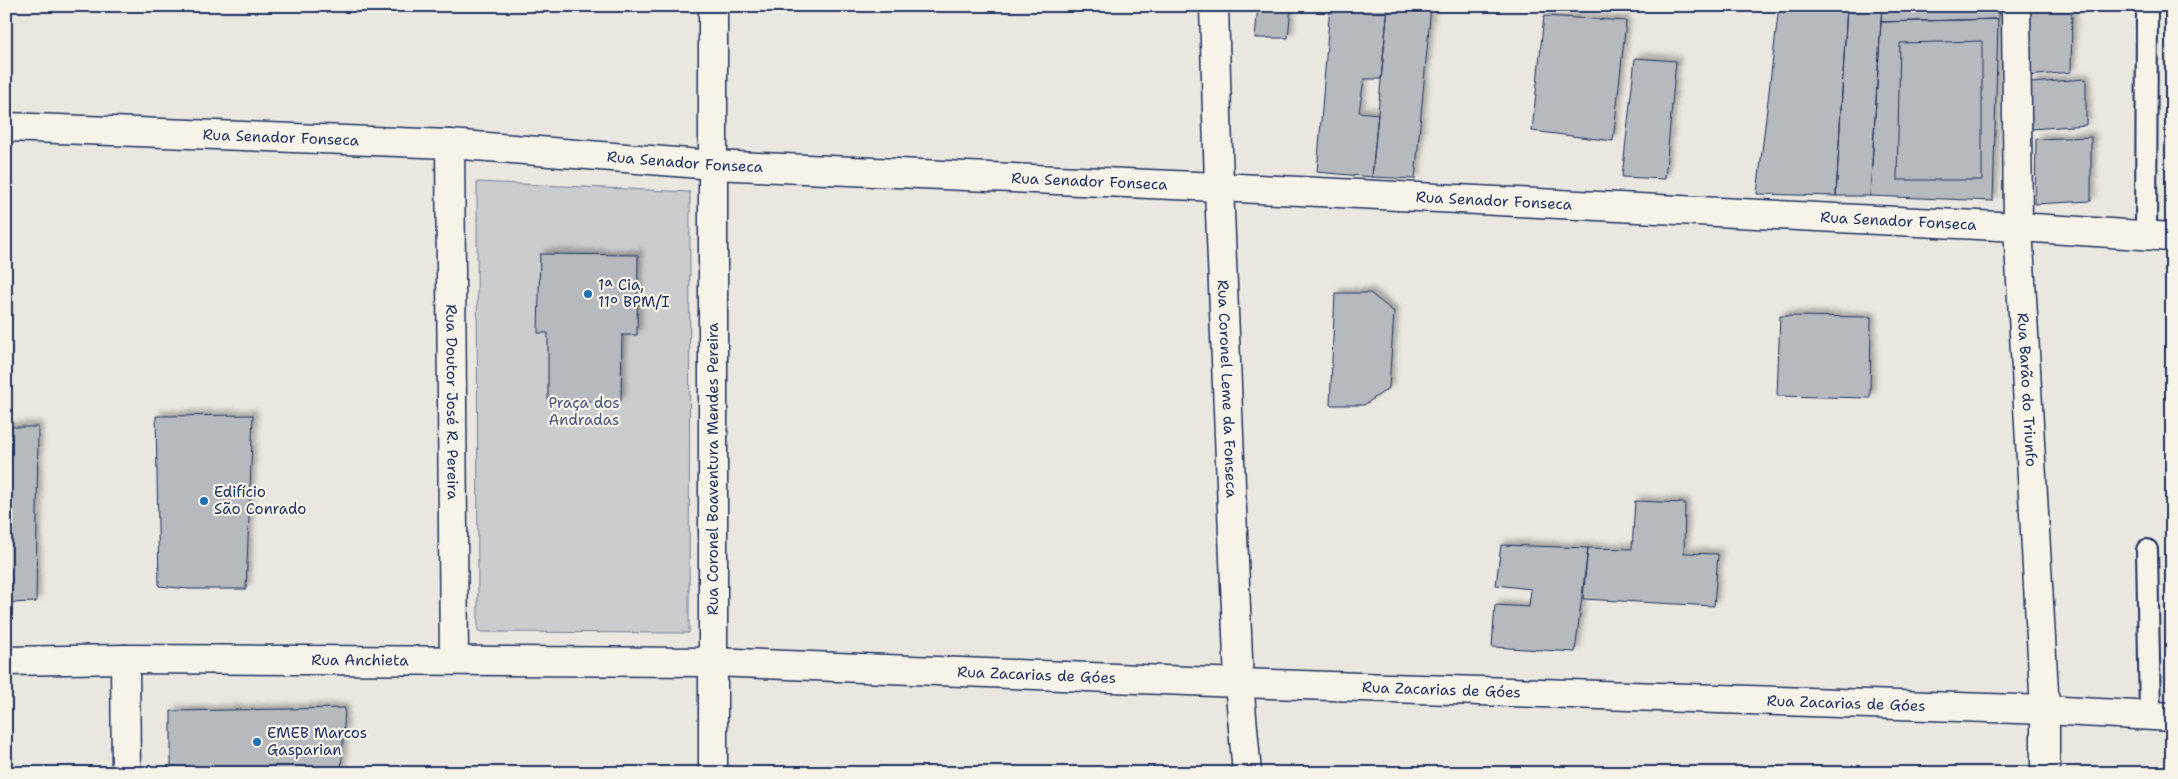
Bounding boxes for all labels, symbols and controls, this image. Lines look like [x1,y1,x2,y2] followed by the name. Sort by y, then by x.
[202,125,360,151] street label: Rua Senador Fonseca
[606,147,764,177] street label: Rua Senador Fonseca
[1011,168,1169,195] street label: Rua Senador Fonseca
[1415,187,1573,215] street label: Rua Senador Fonseca
[1820,207,1978,235] street label: Rua Senador Fonseca
[598,275,670,312] place label: 1ª Cia, 11º BPM/I
[1213,279,1242,499] street label: Rua Coronel Leme da Fonseca
[582,288,594,300] marker: 1ª Cia, 11º BPM/I
[441,304,463,501] street label: Rua Doutor José R. Pereira
[2013,312,2041,467] street label: Rua Barão do Triunfo
[703,322,723,615] street label: Rua Coronel Boaventura Mendes Pereira
[548,393,620,430] park label: Praça dos Andradas
[214,482,306,519] place label: Edifício São Conrado
[198,495,210,507] marker: Edifício São Conrado
[311,650,409,670] street label: Rua Anchieta
[957,662,1117,688] street label: Rua Zacarias de Góes
[1362,677,1521,702] street label: Rua Zacarias de Góes
[1766,691,1926,716] street label: Rua Zacarias de Góes
[267,723,367,760] place label: EMEB Marcos Gasparian
[251,736,263,748] marker: EMEB Marcos Gasparian

